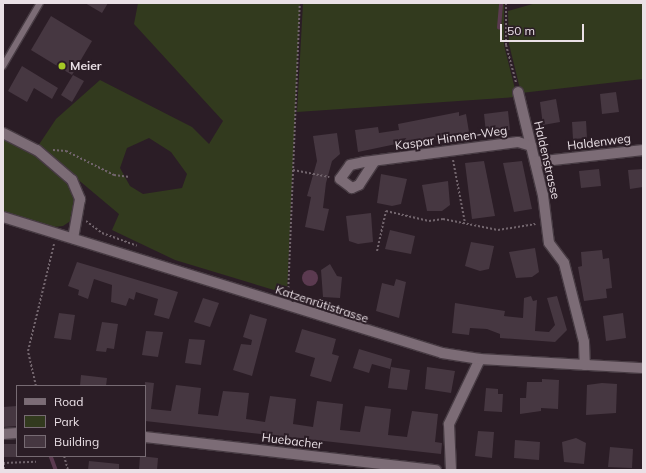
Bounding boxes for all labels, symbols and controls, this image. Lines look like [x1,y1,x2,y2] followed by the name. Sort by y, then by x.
[502,16,586,42] scale bar
[507,23,535,38] text: 50 m
[70,59,101,73] place label: Meier
[57,61,67,71] marker: Meier
[531,119,563,201] street label: Haldenstrasse
[394,123,508,153] street label: Kaspar Hinnen-Weg
[566,131,632,153] street label: Haldenweg
[274,282,370,326] street label: Katzenrütistrasse
[16,385,146,457] legend
[54,394,83,409] text: Road
[54,414,79,429] text: Park
[261,430,323,452] street label: Huebacher
[54,434,99,449] text: Building

